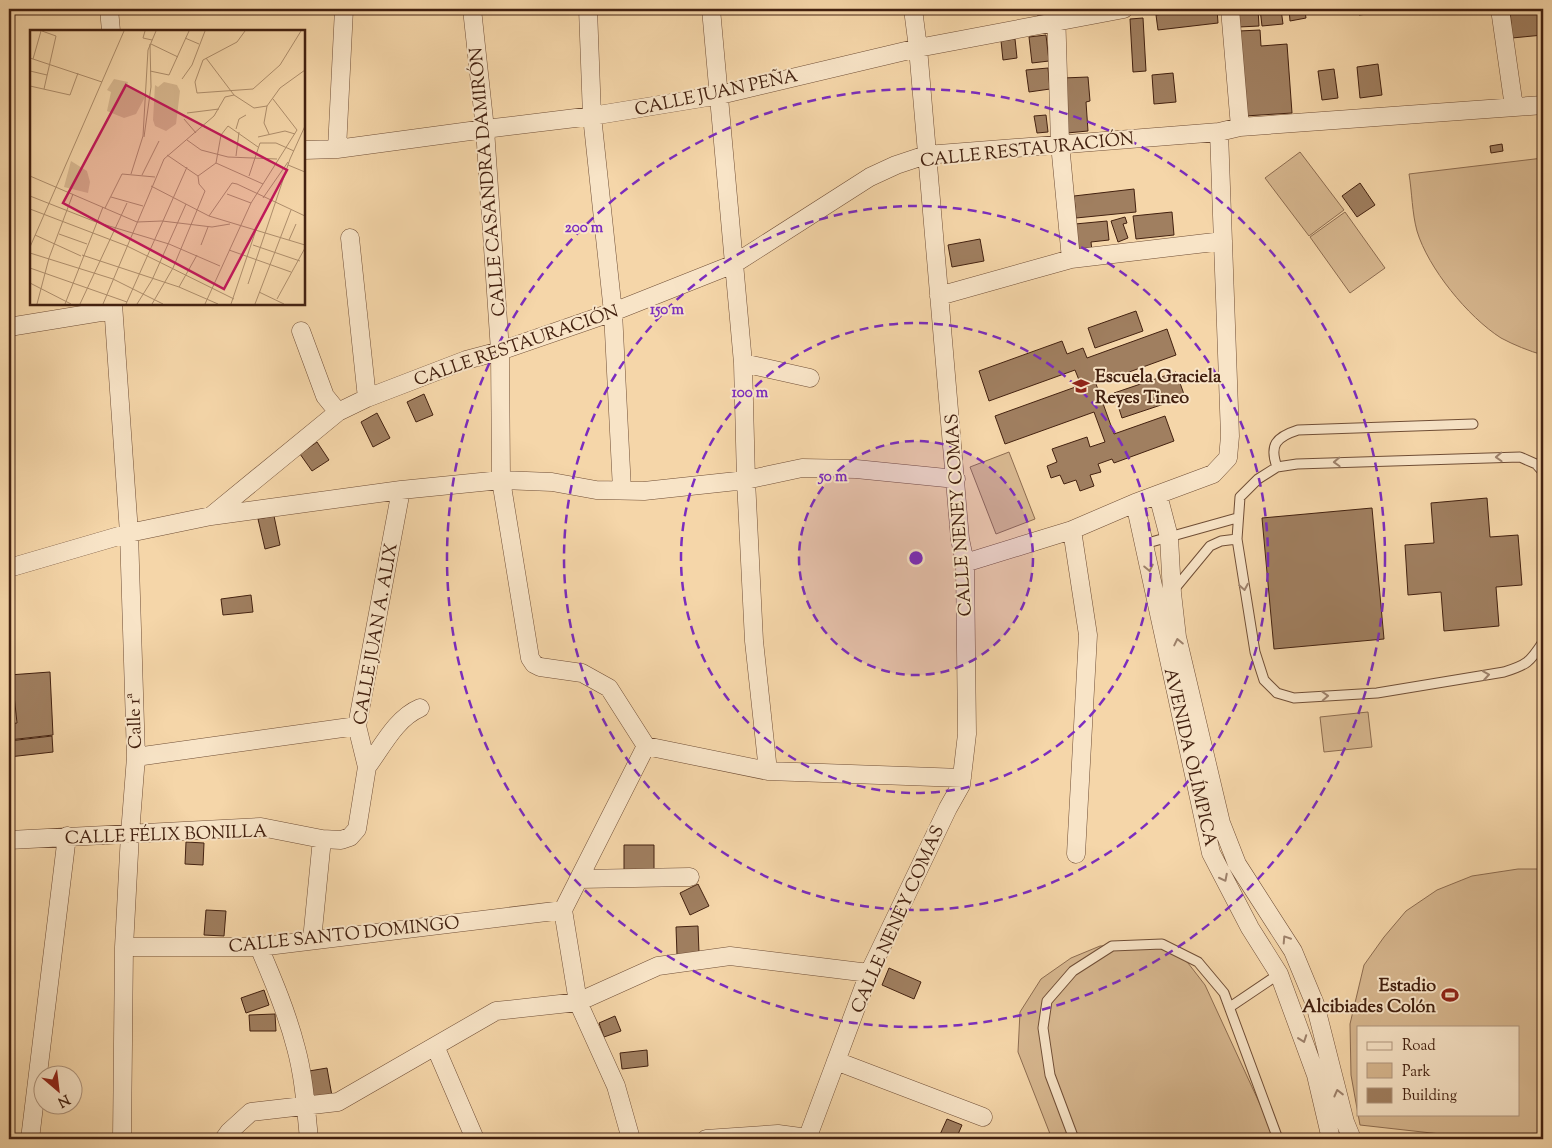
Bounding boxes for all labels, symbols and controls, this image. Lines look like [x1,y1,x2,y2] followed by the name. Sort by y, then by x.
[30,30,305,305] inset map
[463,46,514,318] street label: CALLE CASANDRA DAMIRÓN
[632,64,801,124] street label: CALLE JUAN PEÑA
[919,126,1136,175] street label: CALLE RESTAURACIÓN
[565,218,604,239] text: 200 m
[410,299,623,394] street label: CALLE RESTAURACIÓN
[650,300,684,321] text: 150 m
[1095,365,1222,412] place label: Escuela Graciela Reyes Tineo
[1071,376,1091,396] school or university icon: Escuela Graciela Reyes Tineo
[732,383,769,404] text: 100 m
[940,413,980,617] street label: CALLE NENEY COMAS
[1495,452,1503,463] one-way arrow
[1333,457,1341,468] one-way arrow
[818,467,848,488] text: 50 m
[348,541,406,727] street label: CALLE JUAN A. ALIX
[907,549,925,567] centre of rings
[1143,564,1154,573] one-way arrow
[1238,583,1248,592] one-way arrow
[1174,637,1184,646] one-way arrow
[1156,666,1222,850] street label: AVENIDA OLÍMPICA
[1482,671,1491,681] one-way arrow
[1322,691,1330,702] one-way arrow
[122,692,150,749] street label: Calle 1ª
[64,819,268,853] street label: CALLE FÉLIX BONILLA
[846,822,952,1018] street label: CALLE NENEY COMAS
[1218,873,1228,882] one-way arrow
[227,911,461,961] street label: CALLE SANTO DOMINGO
[1283,936,1292,945] one-way arrow
[1302,974,1436,1021] place label: Estadio Alcibiades Colón
[1440,985,1460,1005] sports icon: Estadio Alcibiades Colón
[1357,1026,1520,1116] legend
[1297,1035,1307,1043] one-way arrow
[1402,1036,1436,1057] text: Road
[1402,1062,1431,1083] text: Park
[32,1066,82,1116] north arrow
[1402,1086,1457,1107] text: Building
[54,1088,73,1111] text: N
[1333,1089,1343,1097] one-way arrow

